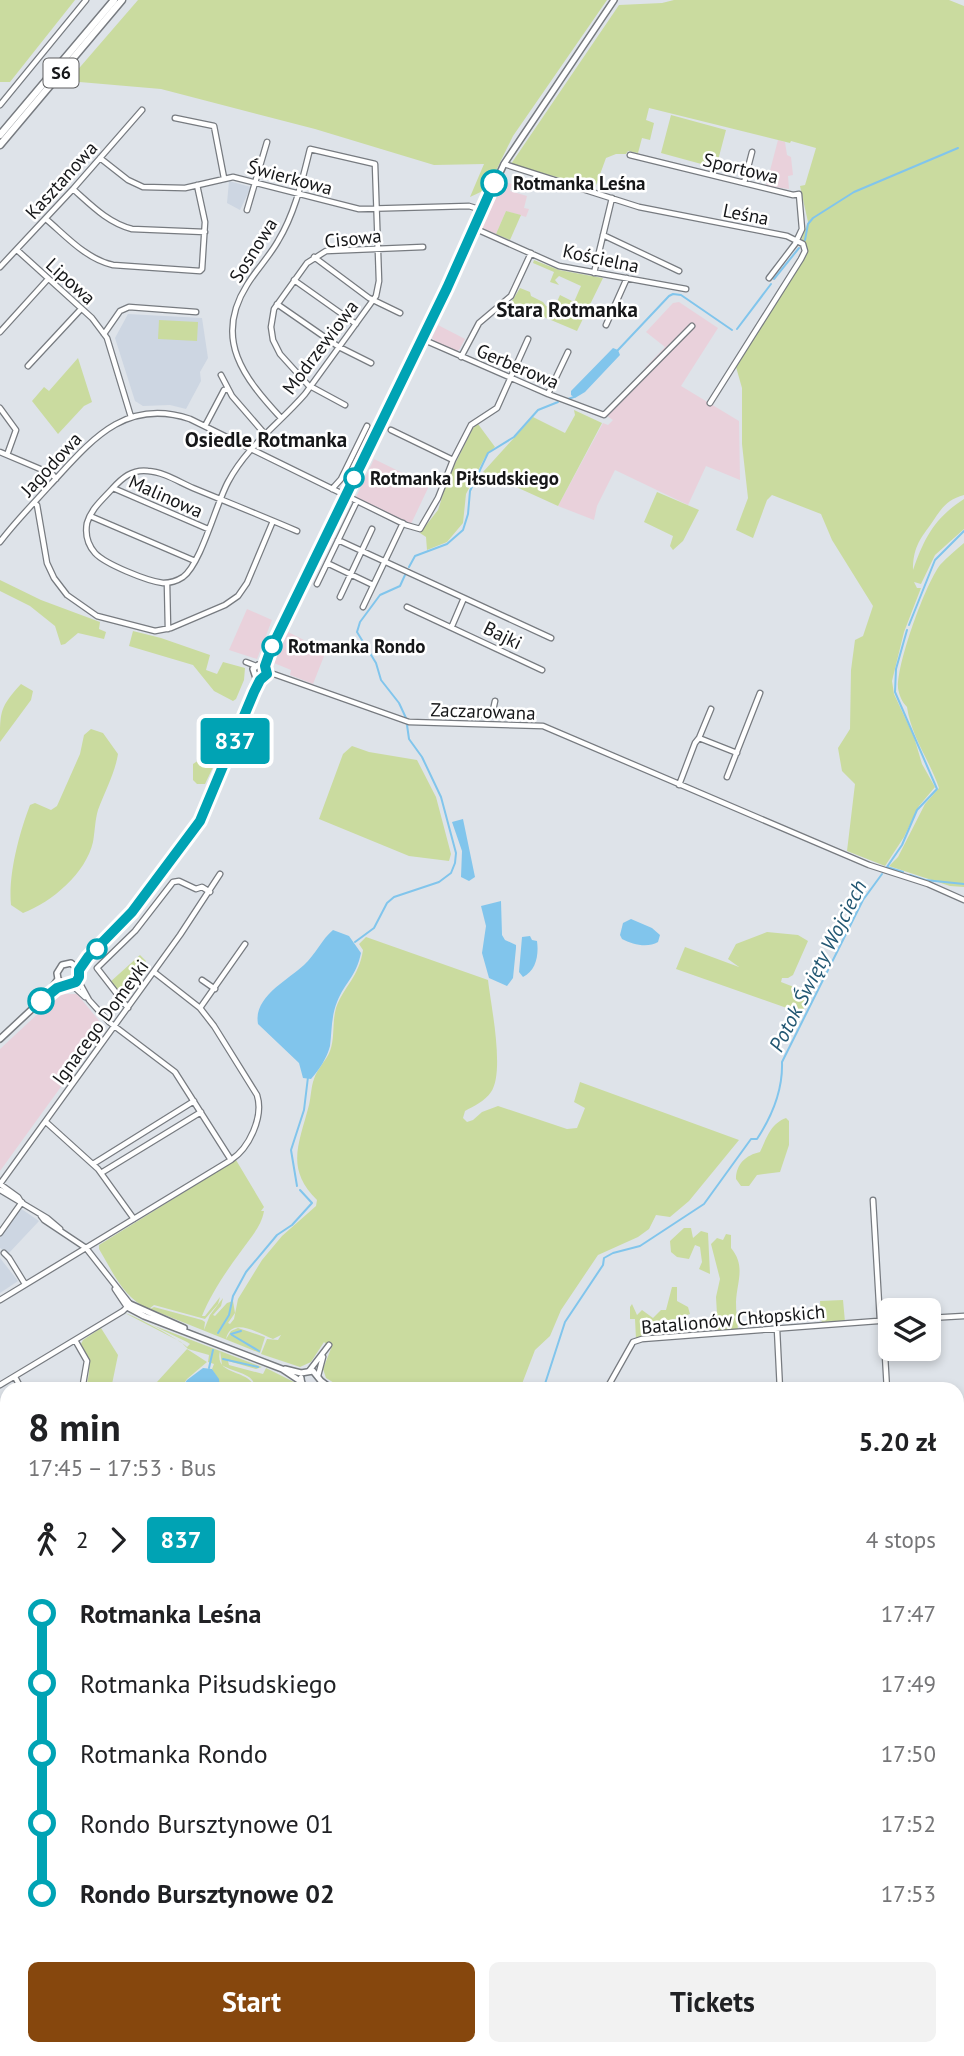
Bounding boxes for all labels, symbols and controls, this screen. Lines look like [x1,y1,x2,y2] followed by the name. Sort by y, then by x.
[43,58,78,88] road number: S6
[20,136,102,224] street label: Kasztanowa
[701,147,781,189] street label: Sportowa
[245,154,335,200] street label: Świerkowa
[481,170,507,196] marker: Rotmanka Leśna
[513,171,646,195] place label: Rotmanka Leśna
[721,198,771,230] street label: Leśna
[224,213,282,287] street label: Sosnowa
[323,223,383,253] street label: Cisowa
[561,238,641,278] street label: Kościelna
[41,252,101,310] street label: Lipowa
[277,295,363,399] street label: Modrzewiowa
[496,296,638,323] district label: Stara Rotmanka
[473,338,563,394] street label: Gerberowa
[185,426,347,453] district label: Osiedle Rotmanka
[15,427,87,502] street label: Jagodowa
[370,466,559,490] place label: Rotmanka Piłsudskiego
[344,468,364,488] marker: Rotmanka Piłsudskiego
[125,469,207,523] street label: Malinowa
[480,615,526,655] street label: Bajki
[288,634,426,658] place label: Rotmanka Rondo
[262,636,282,656] marker: Rotmanka Rondo
[430,697,536,725] street label: Zaczarowana
[195,718,275,764] line badge: 837
[215,725,255,756] text: 837
[763,875,873,1056] water label: Potok Święty Wojciech
[87,939,107,959] unlabelled marker
[47,955,153,1089] street label: Ignacego Domeyki
[28,988,54,1014] unlabelled marker
[878,1298,941,1361] map controls
[878,1298,941,1361] button: layers
[640,1299,826,1339] street label: Batalionów Chłopskich
[28,1402,121,1451] text: 8 min
[859,1425,936,1458] text: 5.20 zł
[28,1453,216,1482] text: 17:45 – 17:53 · Bus
[28,1521,66,1559] icon: walk
[99,1521,137,1559] icon: forward
[161,1524,201,1555] text: 837
[76,1525,89,1554] text: 2
[866,1525,936,1554] text: 4 stops
[80,1597,261,1630] text: Rotmanka Leśna
[881,1599,936,1628] text: 17:47
[80,1667,337,1700] text: Rotmanka Piłsudskiego
[881,1669,936,1698] text: 17:49
[80,1737,268,1770] text: Rotmanka Rondo
[881,1739,936,1768] text: 17:50
[80,1807,334,1840] text: Rondo Bursztynowe 01
[881,1809,936,1838] text: 17:52
[80,1877,335,1910] text: Rondo Bursztynowe 02
[881,1879,936,1908] text: 17:53
[28,1962,475,2042] button: Start
[489,1962,936,2042] button: Tickets

